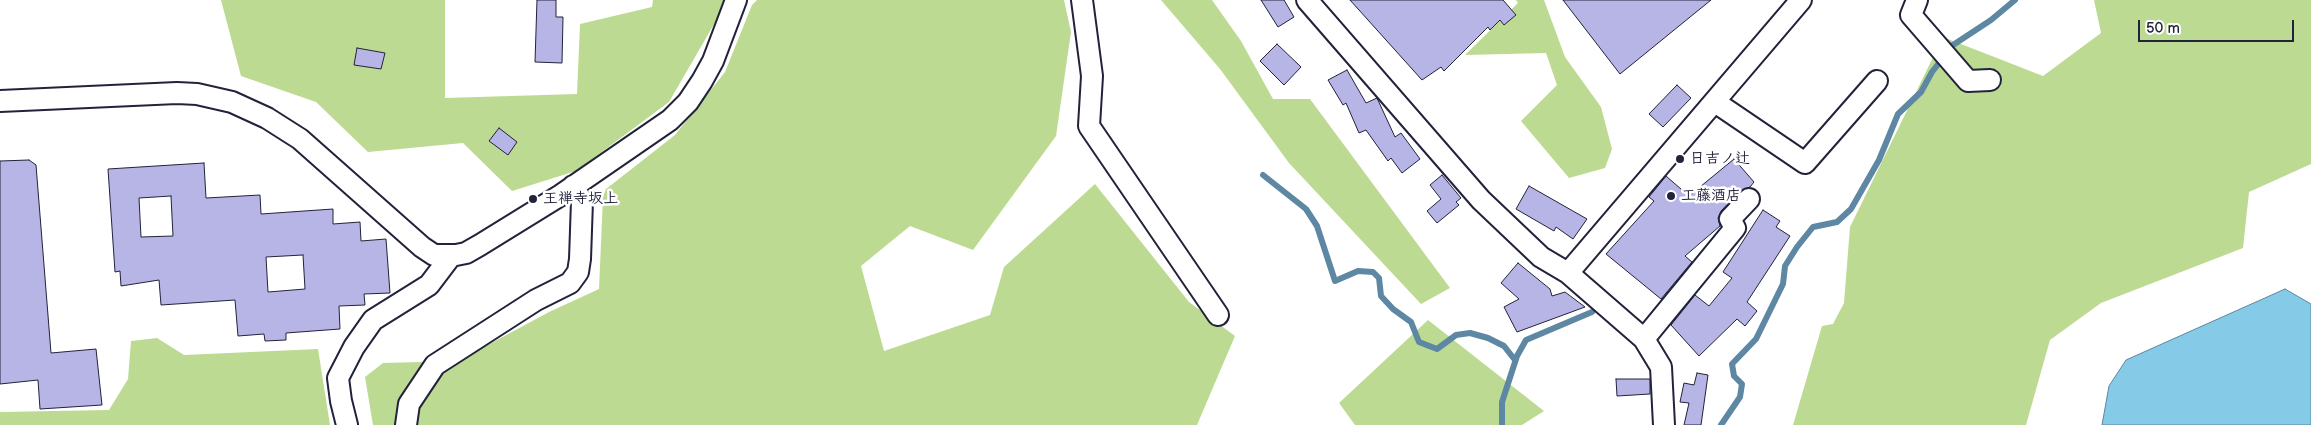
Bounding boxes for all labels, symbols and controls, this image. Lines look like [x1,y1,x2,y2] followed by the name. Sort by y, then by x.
[2141,10,2297,42] scale bar
[2146,19,2180,38] text: 50 m
[1690,150,1750,168] place label: 日吉ノ辻
[1674,153,1686,165] marker: 日吉ノ辻
[1681,187,1741,205] place label: 工藤酒店
[543,190,618,208] place label: 王禅寺坂上
[1665,190,1677,202] marker: 工藤酒店
[527,193,539,205] marker: 王禅寺坂上

